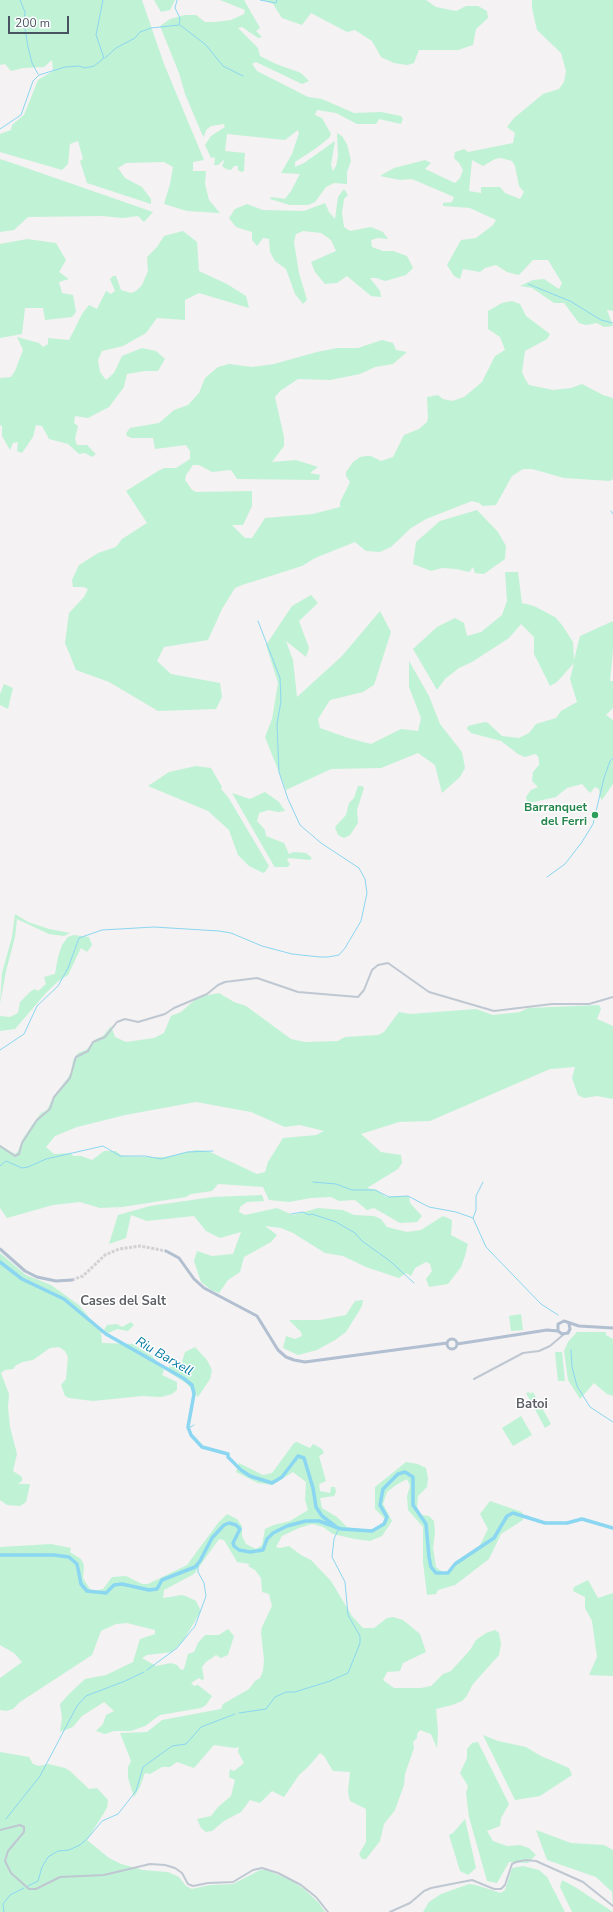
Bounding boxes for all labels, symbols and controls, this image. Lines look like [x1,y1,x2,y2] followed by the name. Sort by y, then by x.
[10,8,71,34] scale bar
[15,15,50,31] text: 200 m
[524,801,587,829] place label: Barranquet del Ferri
[590,810,600,820] marker: Barranquet del Ferri
[80,1294,166,1310] district label: Cases del Salt
[132,1334,196,1380] water label: Riu Barxell
[516,1397,548,1413] district label: Batoi

